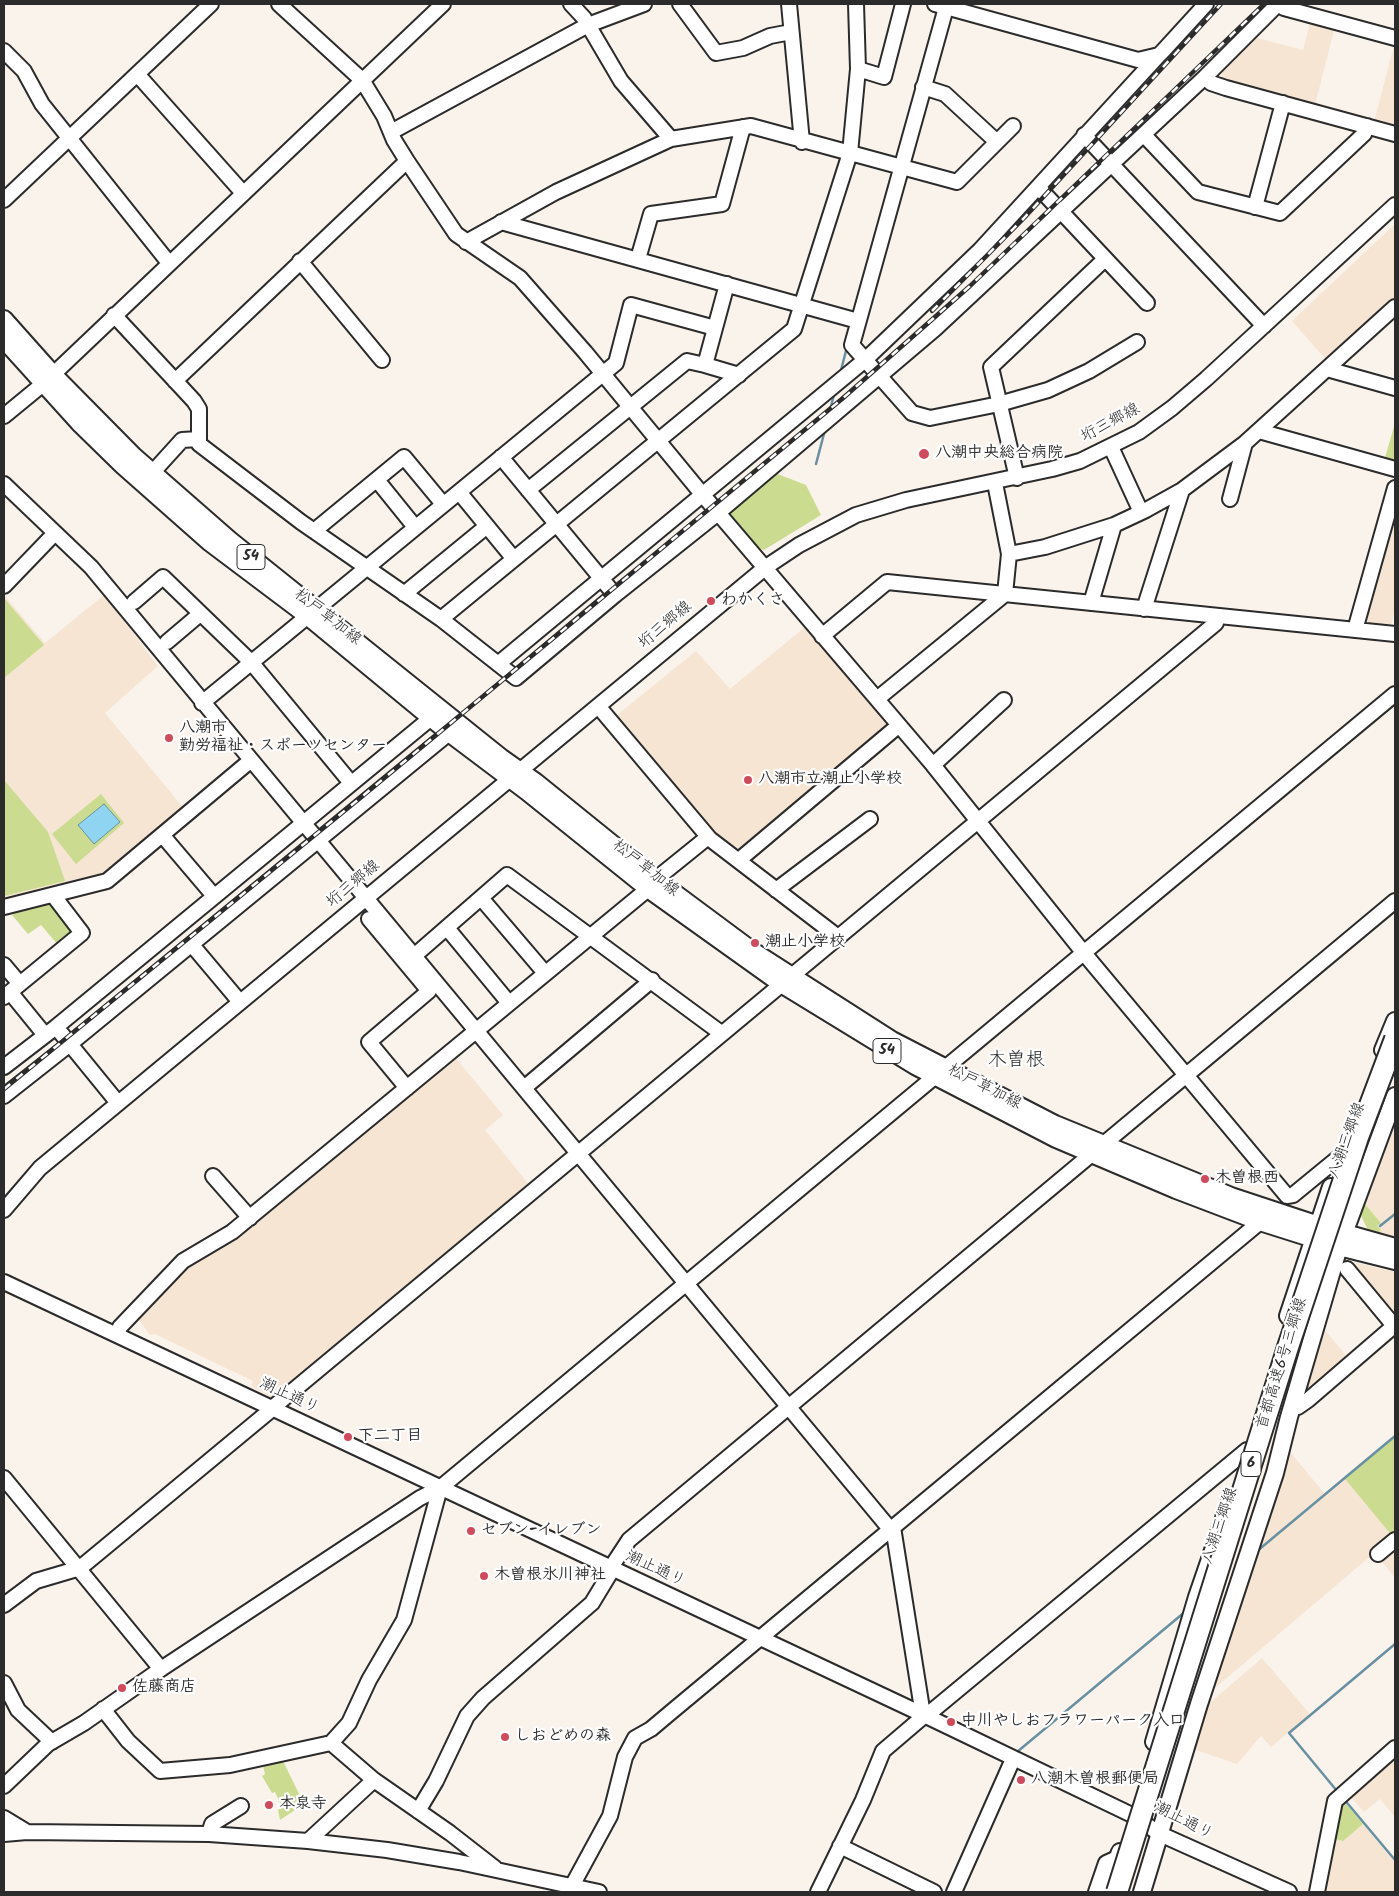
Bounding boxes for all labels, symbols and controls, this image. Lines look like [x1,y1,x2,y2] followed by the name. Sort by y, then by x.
[1078,401,1144,447] street label: 垳三郷線
[935,444,1063,464] place label: 八潮中央総合病院
[917,447,931,461] marker: 八潮中央総合病院
[237,544,265,570] road number: 54
[290,586,364,650] street label: 松戸草加線
[721,591,785,611] place label: わかくさ
[705,595,717,607] marker: わかくさ
[635,598,697,654] street label: 垳三郷線
[179,719,387,757] place label: 八潮市 勤労福祉・スポーツセンター
[163,732,175,744] marker: 八潮市 勤労福祉・スポーツセンター
[758,770,902,790] place label: 八潮市立潮止小学校
[742,774,754,786] marker: 八潮市立潮止小学校
[608,836,682,902] street label: 松戸草加線
[323,857,385,913] street label: 垳三郷線
[765,933,845,953] place label: 潮止小学校
[749,937,761,949] marker: 潮止小学校
[873,1038,901,1064] road number: 54
[988,1051,1044,1073] district label: 木曽根
[944,1061,1024,1115] street label: 松戸草加線
[1325,1100,1371,1182] street label: 八潮三郷線
[1215,1169,1279,1189] place label: 木曽根西
[1199,1173,1211,1185] marker: 木曽根西
[1254,1296,1312,1432] street label: 首都高速6号三郷線
[256,1375,322,1419] street label: 潮止通り
[358,1427,422,1447] place label: 下二丁目
[342,1431,354,1443] marker: 下二丁目
[1241,1452,1261,1476] road number: 6
[1199,1485,1243,1567] street label: 八潮三郷線
[481,1521,601,1541] place label: セブン-イレブン
[465,1525,477,1537] marker: セブン-イレブン
[622,1548,688,1592] street label: 潮止通り
[494,1566,606,1586] place label: 木曽根氷川神社
[478,1570,490,1582] marker: 木曽根氷川神社
[132,1678,196,1698] place label: 佐藤商店
[116,1682,128,1694] marker: 佐藤商店
[961,1712,1185,1732] place label: 中川やしおフラワーパーク入口
[945,1716,957,1728] marker: 中川やしおフラワーパーク入口
[515,1727,611,1747] place label: しおどめの森
[499,1731,511,1743] marker: しおどめの森
[1031,1770,1159,1790] place label: 八潮木曽根郵便局
[1015,1774,1027,1786] marker: 八潮木曽根郵便局
[279,1795,327,1815] place label: 本泉寺
[263,1799,275,1811] marker: 本泉寺
[1150,1799,1216,1845] street label: 潮止通り

